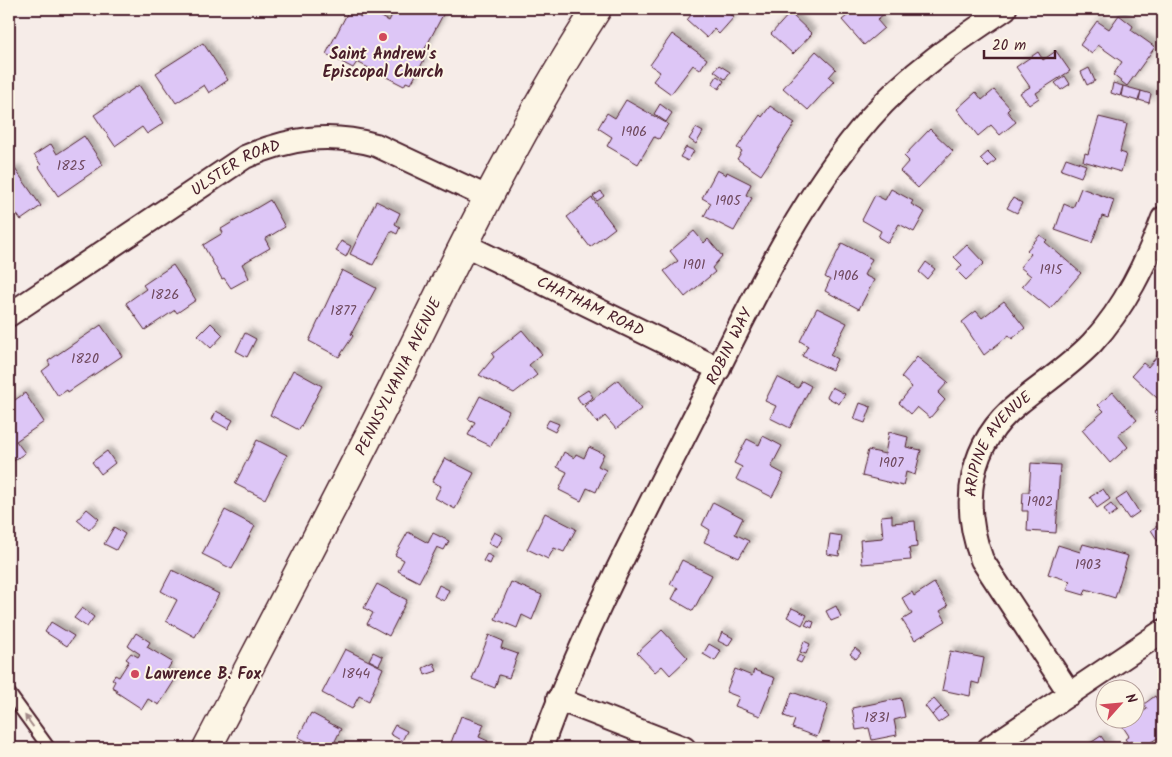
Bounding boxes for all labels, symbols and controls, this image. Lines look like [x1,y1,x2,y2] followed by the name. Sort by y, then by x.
[984,28,1056,60] scale bar
[377,31,389,43] marker: Saint Andrew's Episcopal Church
[992,34,1026,58] text: 20 m
[323,42,443,85] place label: Saint Andrew's Episcopal Church
[621,121,647,143] house number: 1906
[186,133,283,202] street label: ULSTER ROAD
[57,155,87,177] house number: 1825
[715,190,742,212] house number: 1905
[683,254,705,276] house number: 1901
[1039,259,1064,281] house number: 1915
[833,265,859,287] house number: 1906
[532,269,649,343] street label: CHATHAM ROAD
[151,284,179,306] house number: 1826
[348,292,448,460] street label: PENNSYLVANIA AVENUE
[330,300,356,322] house number: 1877
[700,303,760,389] street label: ROBIN WAY
[71,348,99,370] house number: 1820
[958,385,1038,498] street label: ARIPINE AVENUE
[879,452,904,474] house number: 1907
[1027,491,1053,513] house number: 1902
[1075,554,1101,576] house number: 1903
[145,662,261,687] place label: Lawrence B. Fox
[342,663,370,685] house number: 1844
[129,668,141,680] marker: Lawrence B. Fox
[1094,680,1144,730] north arrow
[1119,690,1143,708] text: N
[864,707,890,729] house number: 1831
[24,714,34,728] one-way arrow

